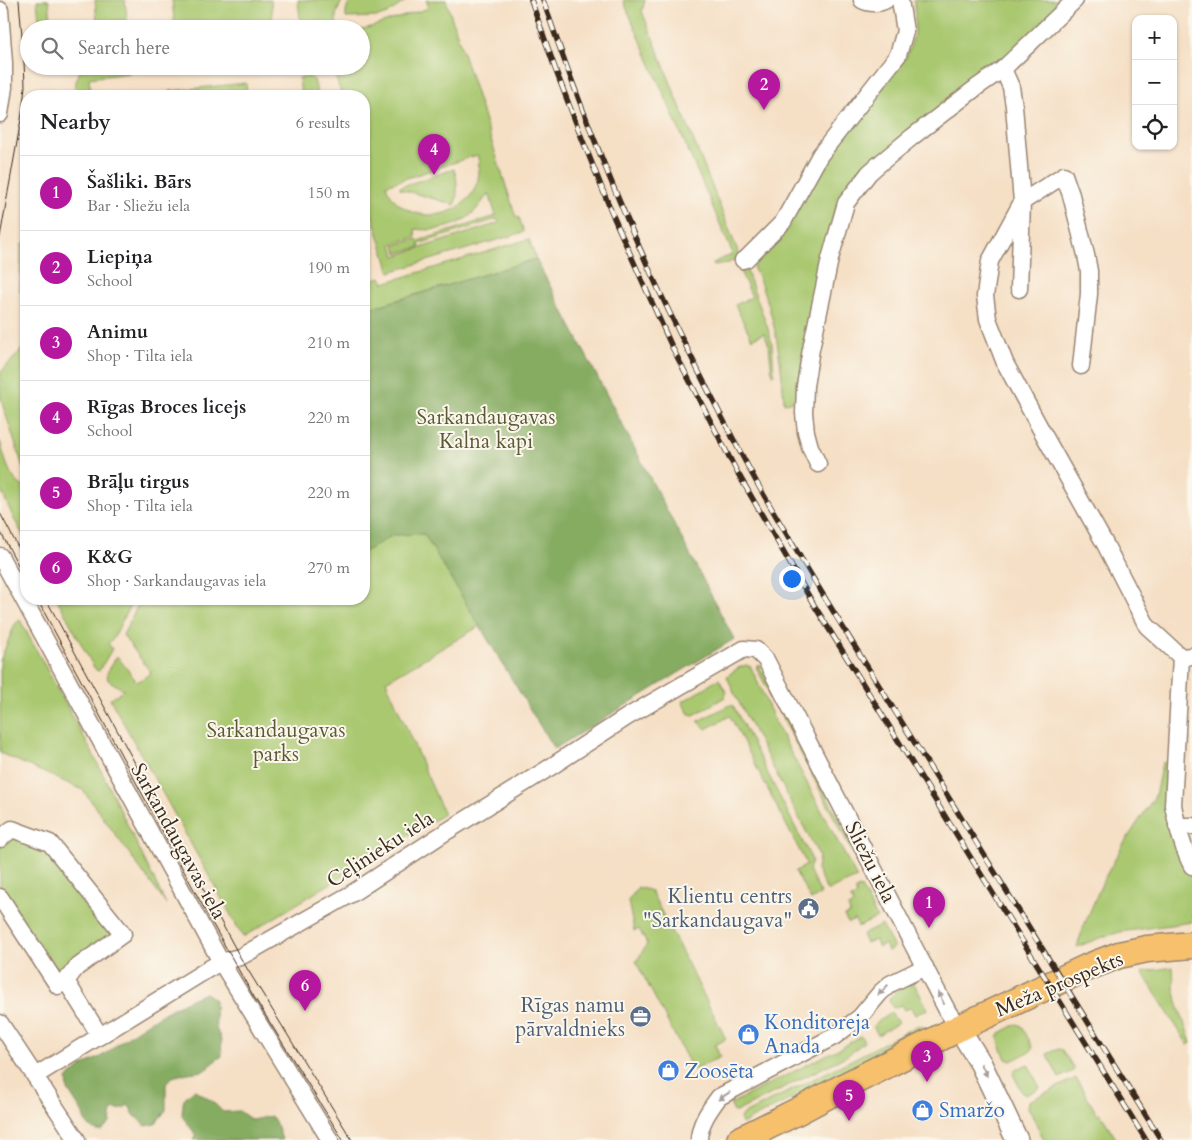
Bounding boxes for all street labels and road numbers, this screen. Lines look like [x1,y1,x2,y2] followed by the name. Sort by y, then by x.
[124,758,234,925] street label: Sarkandaugavas iela
[321,804,440,895] street label: Ceļinieku iela
[838,817,903,908] street label: Sliežu iela
[991,944,1128,1024] street label: Meža prospekts

